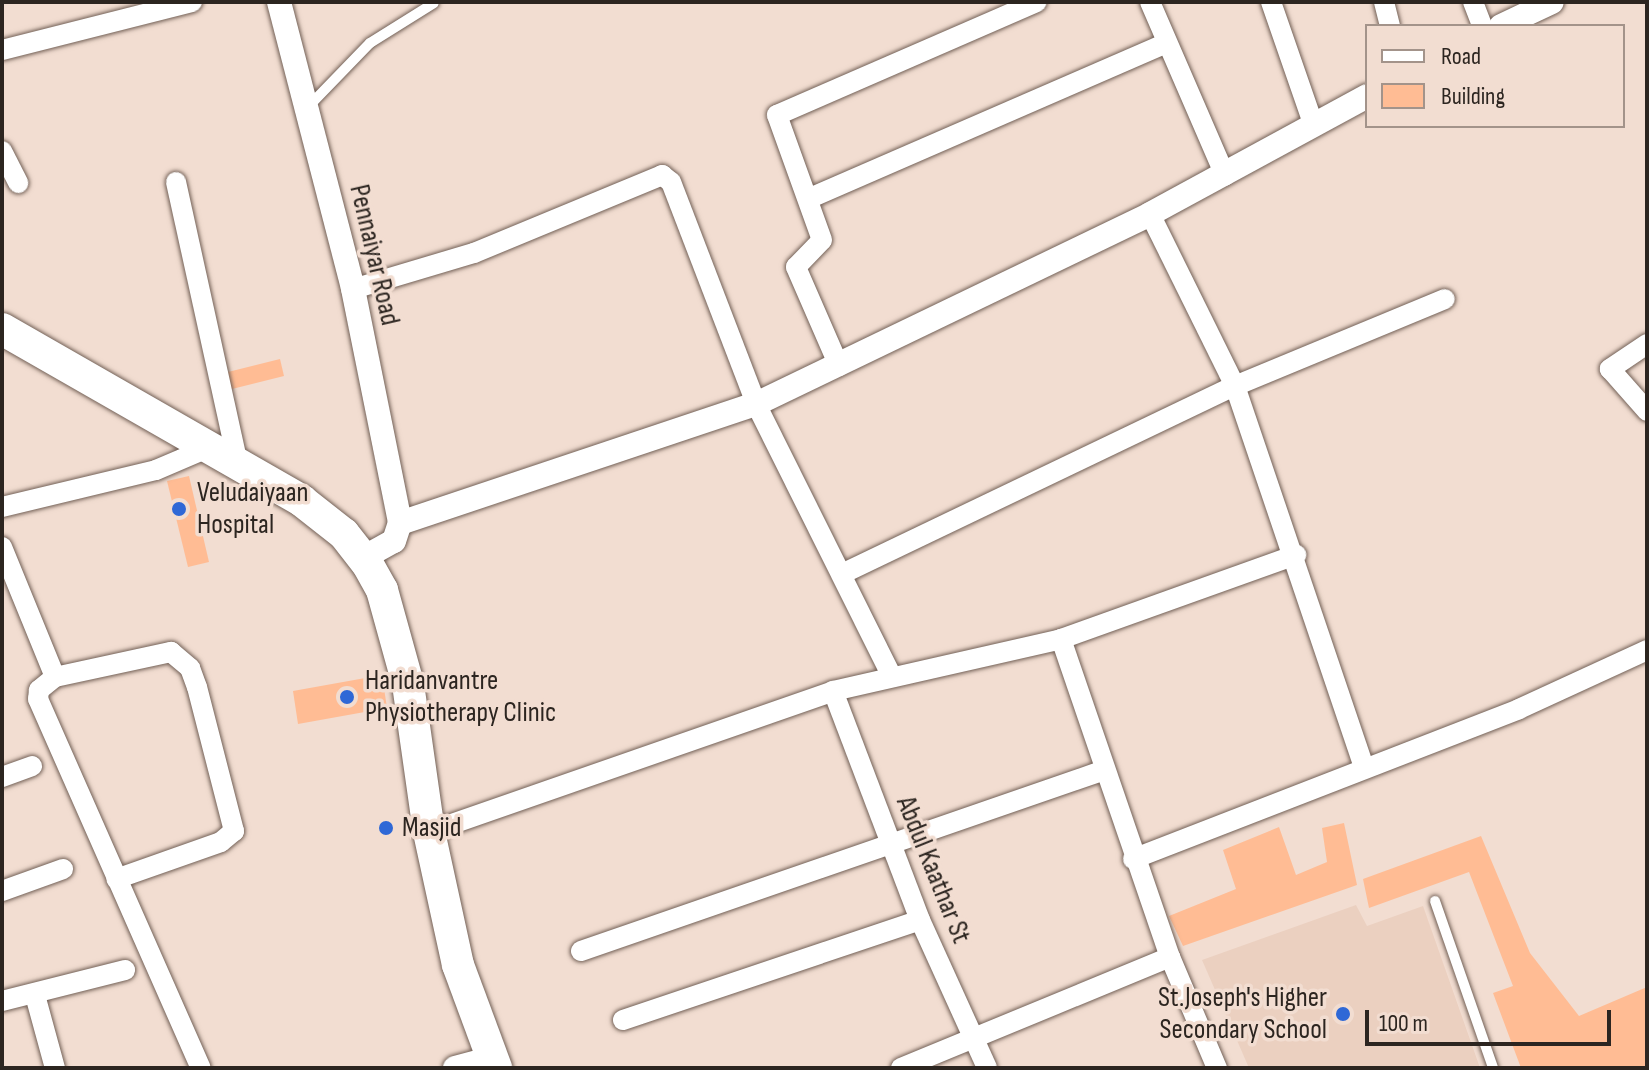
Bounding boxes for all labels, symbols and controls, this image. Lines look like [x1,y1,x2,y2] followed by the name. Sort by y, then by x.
[1365,24,1625,128] legend
[1441,42,1481,71] text: Road
[1441,82,1505,111] text: Building
[342,181,406,329] street label: Pennaiyar Road
[197,476,308,542] place label: Veludaiyaan Hospital
[168,498,190,520] marker: Veludaiyaan Hospital
[365,664,556,730] place label: Haridanvantre Physiotherapy Clinic
[336,686,358,708] marker: Haridanvantre Physiotherapy Clinic
[888,792,978,948] street label: Abdul Kaathar St
[402,811,461,845] place label: Masjid
[377,819,395,837] marker: Masjid
[1158,981,1327,1047] place label: St.Joseph's Higher Secondary School
[1369,994,1615,1044] scale bar
[1334,1005,1352,1023] marker: St.Joseph's Higher Secondary School
[1379,1009,1428,1038] text: 100 m

